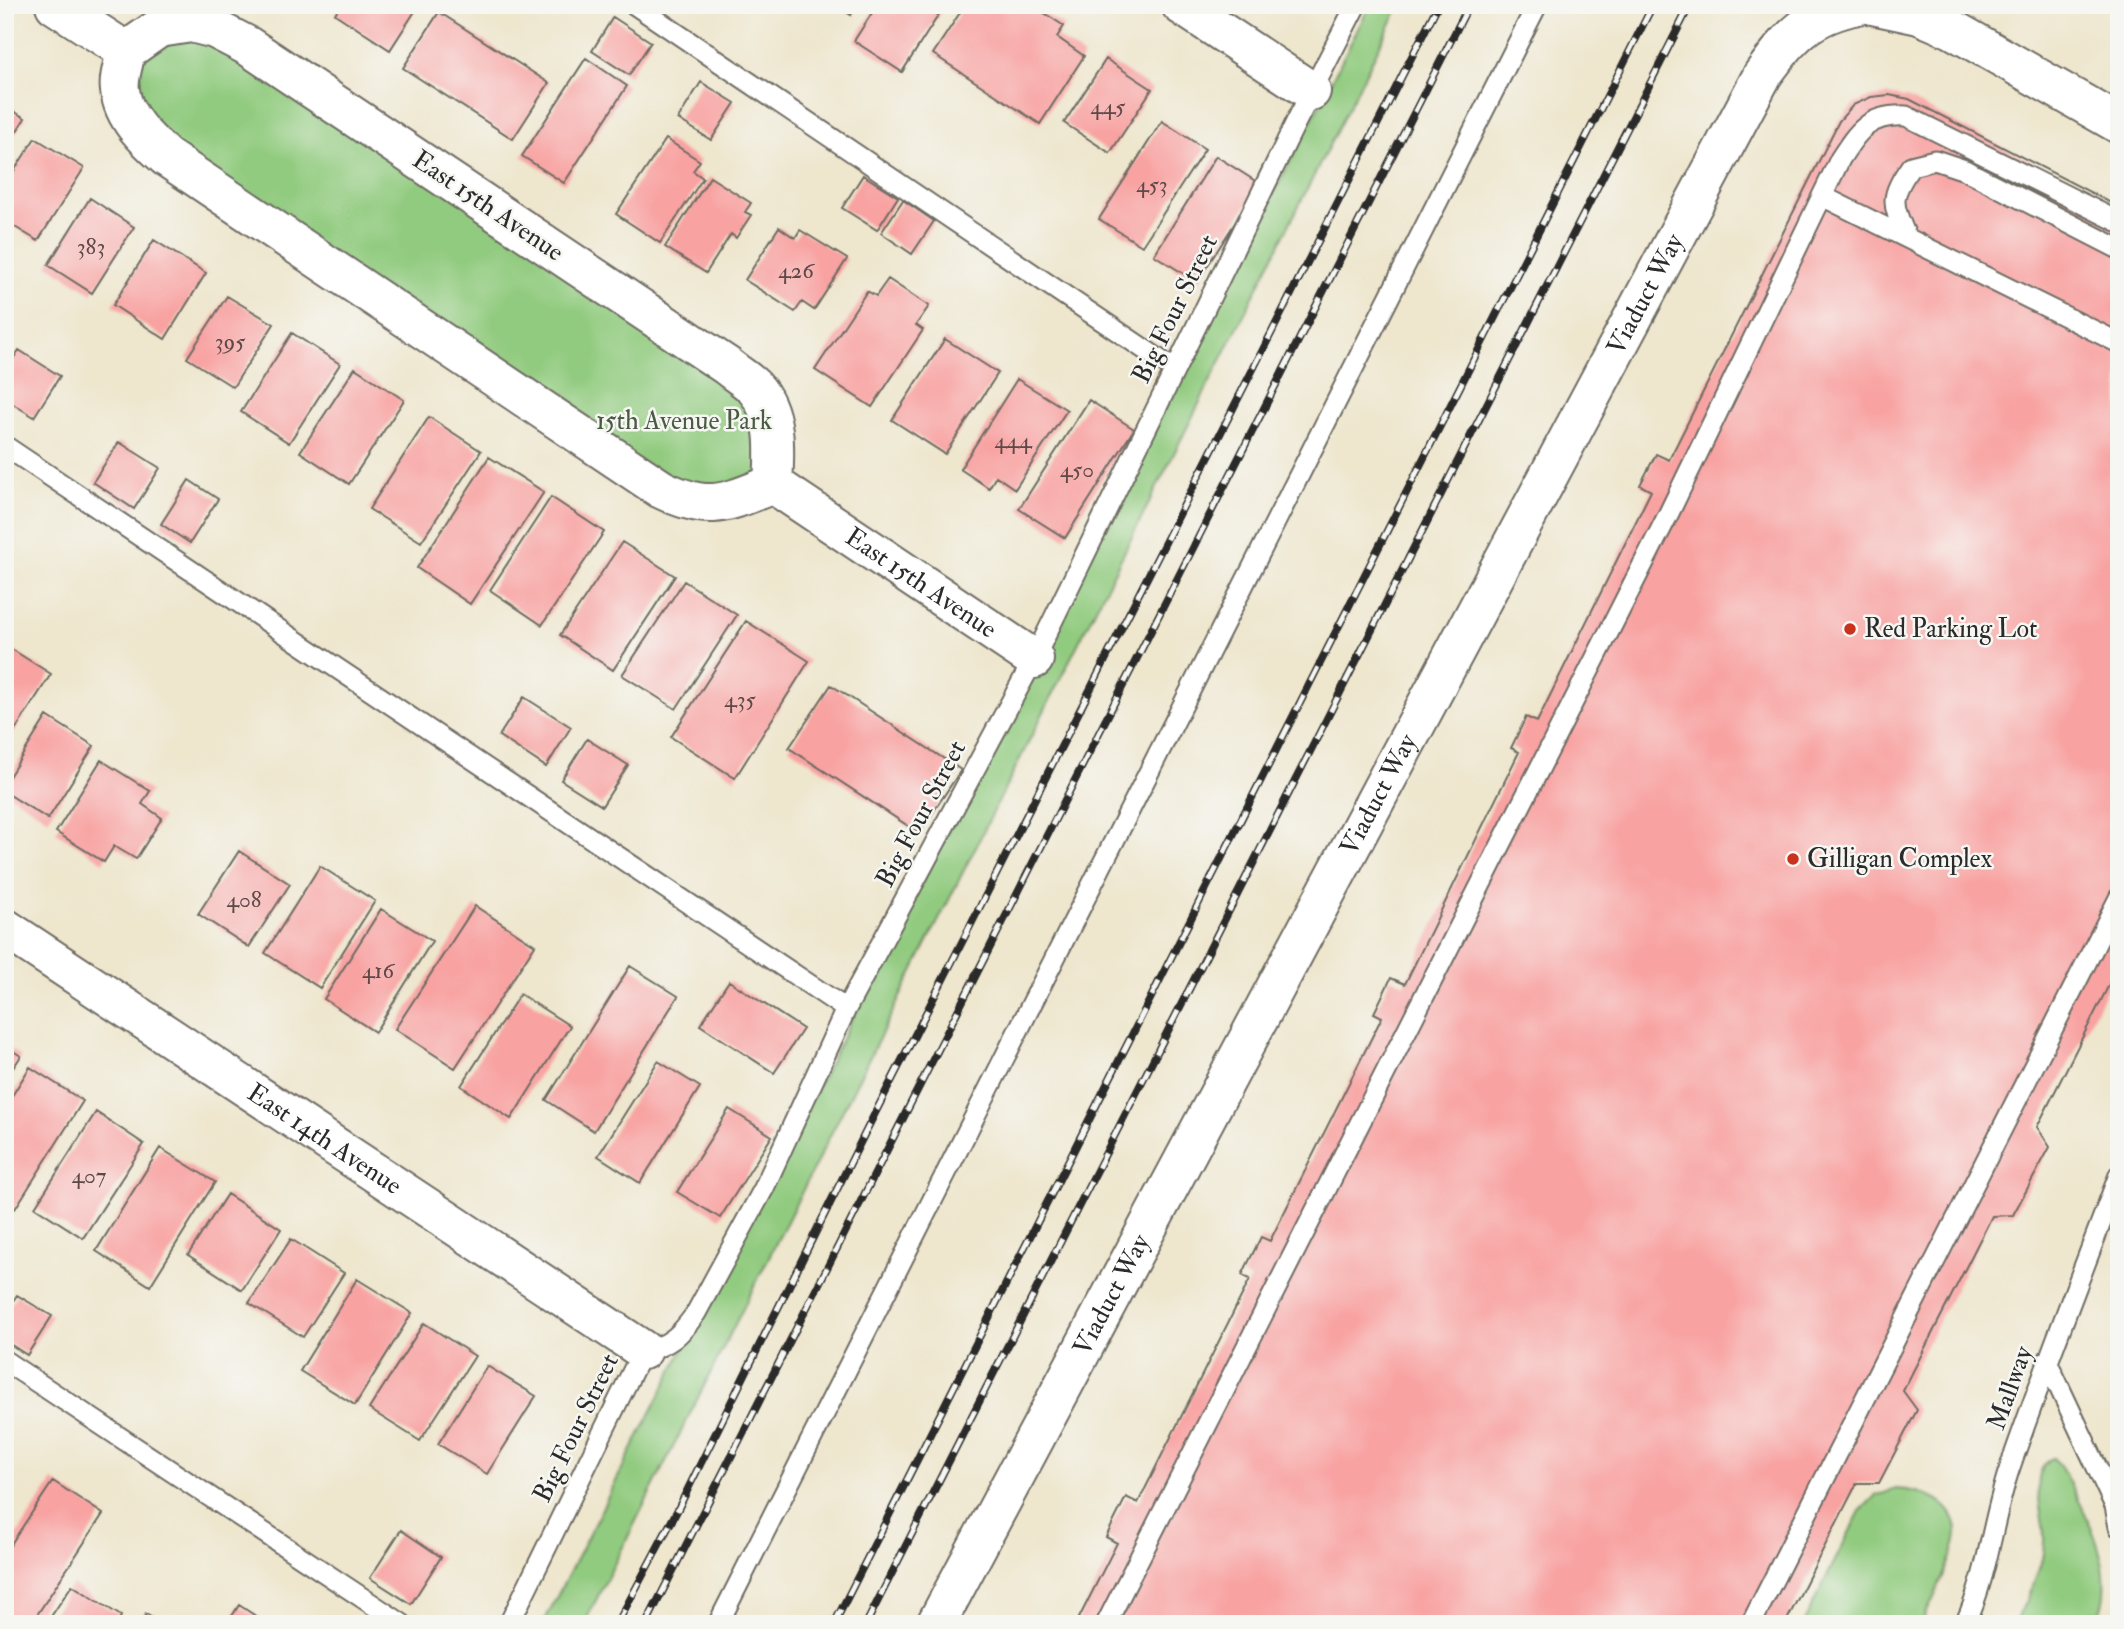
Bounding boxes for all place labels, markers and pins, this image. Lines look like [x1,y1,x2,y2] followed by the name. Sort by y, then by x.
[1864,613,2037,645] place label: Red Parking Lot
[1842,621,1858,637] marker: Red Parking Lot
[1807,843,1992,876] place label: Gilligan Complex
[1785,851,1801,867] marker: Gilligan Complex

